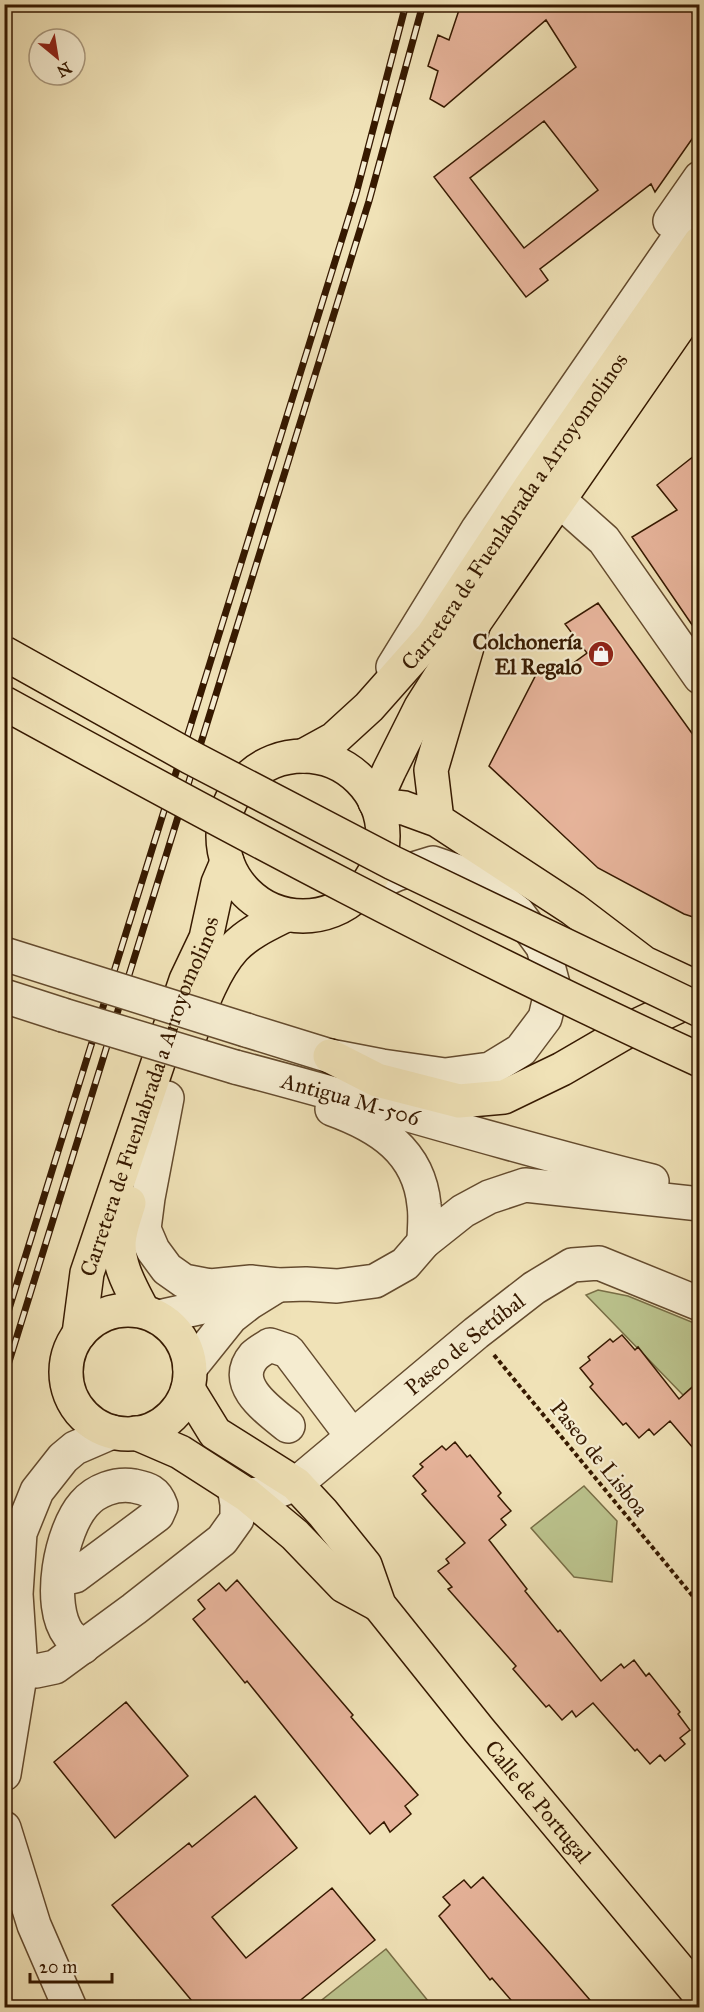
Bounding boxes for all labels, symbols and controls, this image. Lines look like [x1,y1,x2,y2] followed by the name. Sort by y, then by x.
[27,27,87,87] north arrow
[53,58,75,81] text: N
[395,348,634,676] street label: Carretera de Fuenlabrada a Arroyomolinos
[473,628,583,680] place label: Colchonería El Regalo
[586,639,616,669] shop icon: Colchonería El Regalo
[74,914,224,1280] street label: Carretera de Fuenlabrada a Arroyomolinos
[277,1067,424,1132] street label: Antigua M-506
[399,1287,530,1401] street label: Paseo de Setúbal
[545,1395,655,1522] street label: Paseo de Lisboa
[479,1735,597,1868] street label: Calle de Portugal
[30,1946,112,1984] scale bar
[39,1956,77,1978] text: 20 m

